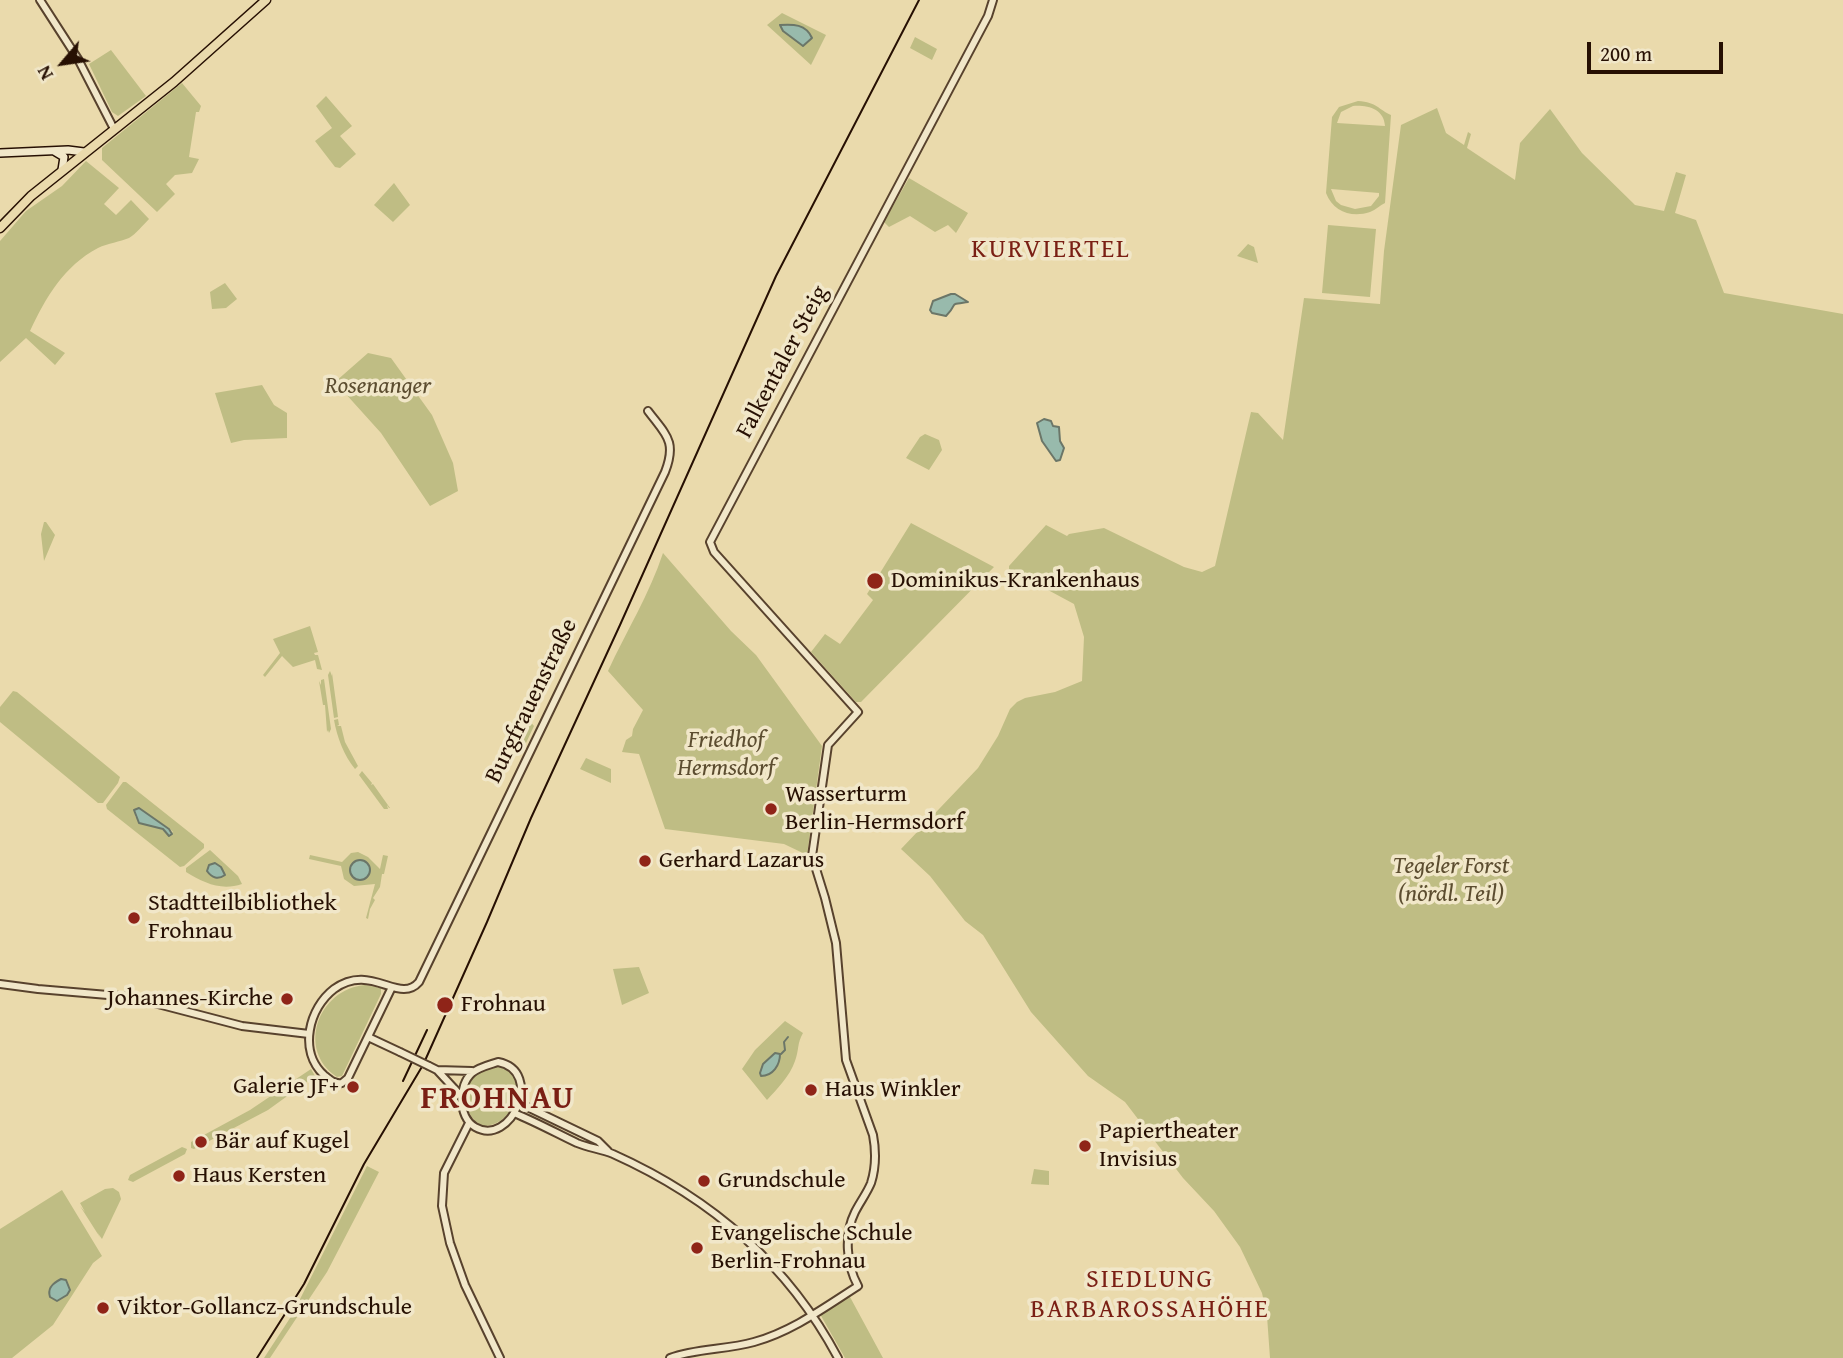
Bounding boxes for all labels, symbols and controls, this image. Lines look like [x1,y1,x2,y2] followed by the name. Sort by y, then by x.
[28,28,98,98] north arrow
[1591,28,1728,72] scale bar
[1600,38,1652,69] text: 200 m
[29,61,60,86] text: N
[973,234,1129,266] district label: KURVIERTEL
[731,281,835,443] street label: Falkentaler Steig
[325,373,431,401] park label: Rosenanger
[891,567,1140,595] place label: Dominikus-Krankenhaus
[865,571,885,591] marker: Dominikus-Krankenhaus
[480,614,584,788] street label: Burgfrauenstraße
[677,727,775,783] park label: Friedhof Hermsdorf
[785,781,964,837] place label: Wasserturm Berlin-Hermsdorf
[763,801,779,817] marker: Wasserturm Berlin-Hermsdorf
[659,847,824,875] place label: Gerhard Lazarus
[637,853,653,869] marker: Gerhard Lazarus
[1393,853,1509,909] park label: Tegeler Forst (nördl. Teil)
[148,890,337,946] place label: Stadtteilbibliothek Frohnau
[126,910,142,926] marker: Stadtteilbibliothek Frohnau
[107,985,273,1013] place label: Johannes-Kirche
[279,991,295,1007] marker: Johannes-Kirche
[461,991,546,1019] place label: Frohnau
[435,995,455,1015] marker: Frohnau
[233,1073,339,1101] place label: Galerie JF+
[825,1076,961,1104] place label: Haus Winkler
[345,1079,361,1095] marker: Galerie JF+
[421,1081,575,1119] district label: FROHNAU
[803,1082,819,1098] marker: Haus Winkler
[1099,1118,1238,1174] place label: Papiertheater Invisius
[215,1128,350,1156] place label: Bär auf Kugel
[193,1134,209,1150] marker: Bär auf Kugel
[1077,1138,1093,1154] marker: Papiertheater Invisius
[193,1162,326,1190] place label: Haus Kersten
[718,1167,846,1195] place label: Grundschule
[171,1168,187,1184] marker: Haus Kersten
[696,1173,712,1189] marker: Grundschule
[711,1220,912,1276] place label: Evangelische Schule Berlin-Frohnau
[689,1240,705,1256] marker: Evangelische Schule Berlin-Frohnau
[1032,1264,1268,1326] district label: SIEDLUNG BARBAROSSAHÖHE
[117,1294,412,1322] place label: Viktor-Gollancz-Grundschule
[95,1300,111,1316] marker: Viktor-Gollancz-Grundschule

